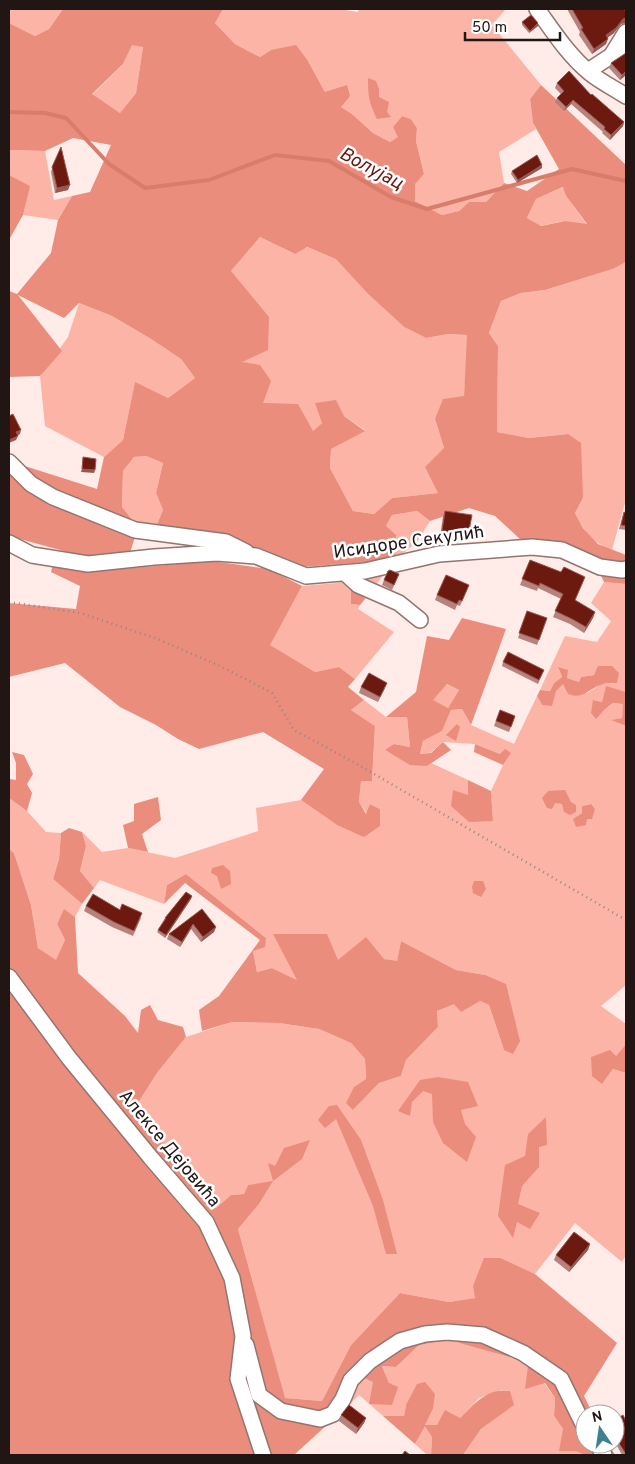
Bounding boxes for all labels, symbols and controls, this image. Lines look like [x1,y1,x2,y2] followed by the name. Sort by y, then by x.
[465,10,560,42] scale bar
[472,19,507,38] text: 50 m
[335,142,407,196] water label: Волујац
[332,521,486,565] street label: Исидоре Секулић
[113,1085,225,1213] street label: Алексе Дејовића
[575,1404,625,1454] north arrow
[591,1408,604,1427] text: N

